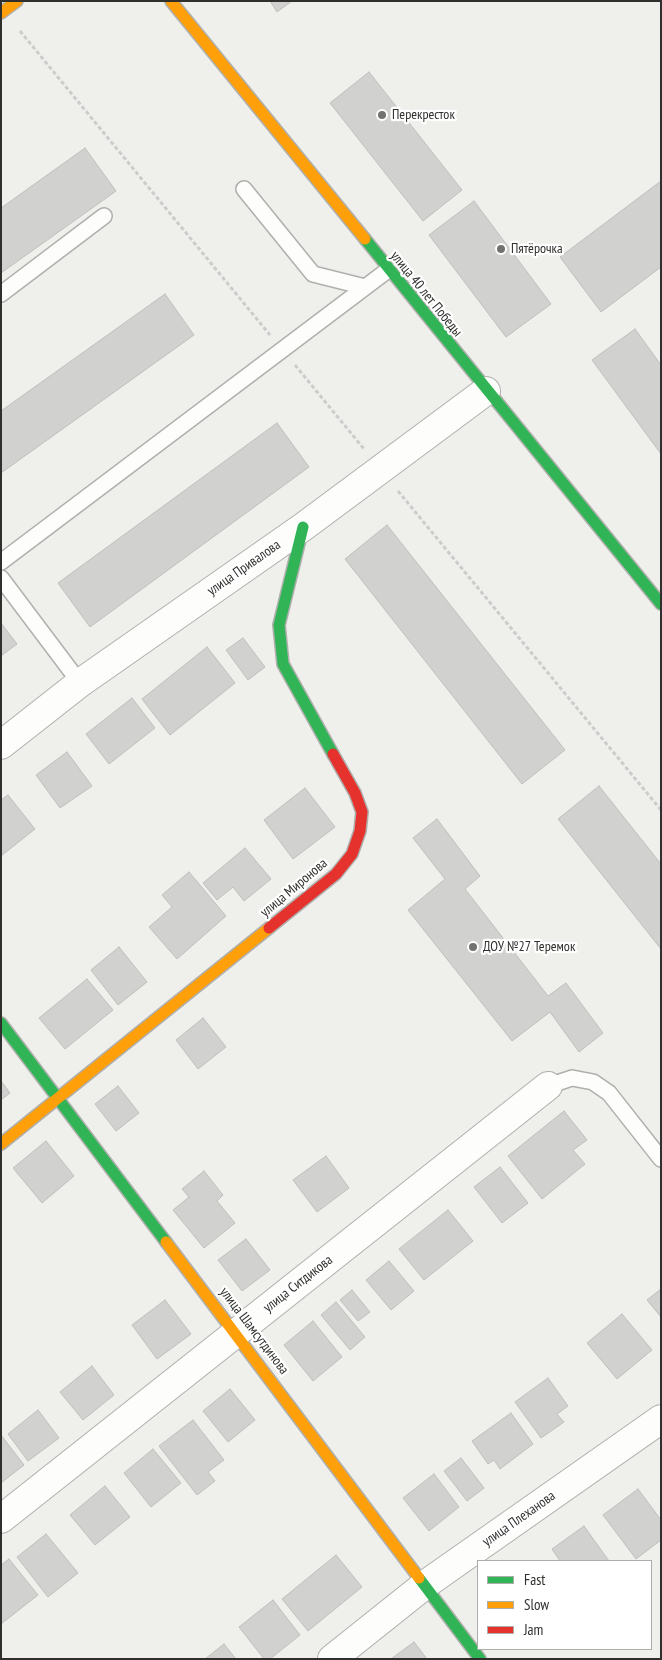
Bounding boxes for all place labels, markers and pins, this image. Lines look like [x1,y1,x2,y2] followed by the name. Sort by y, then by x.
[392,107,455,123] place label: Перекресток
[376,109,388,121] marker: Перекресток
[511,241,563,257] place label: Пятёрочка
[495,243,507,255] marker: Пятёрочка
[483,939,575,955] place label: ДОУ №27 Теремок
[467,941,479,953] marker: ДОУ №27 Теремок

